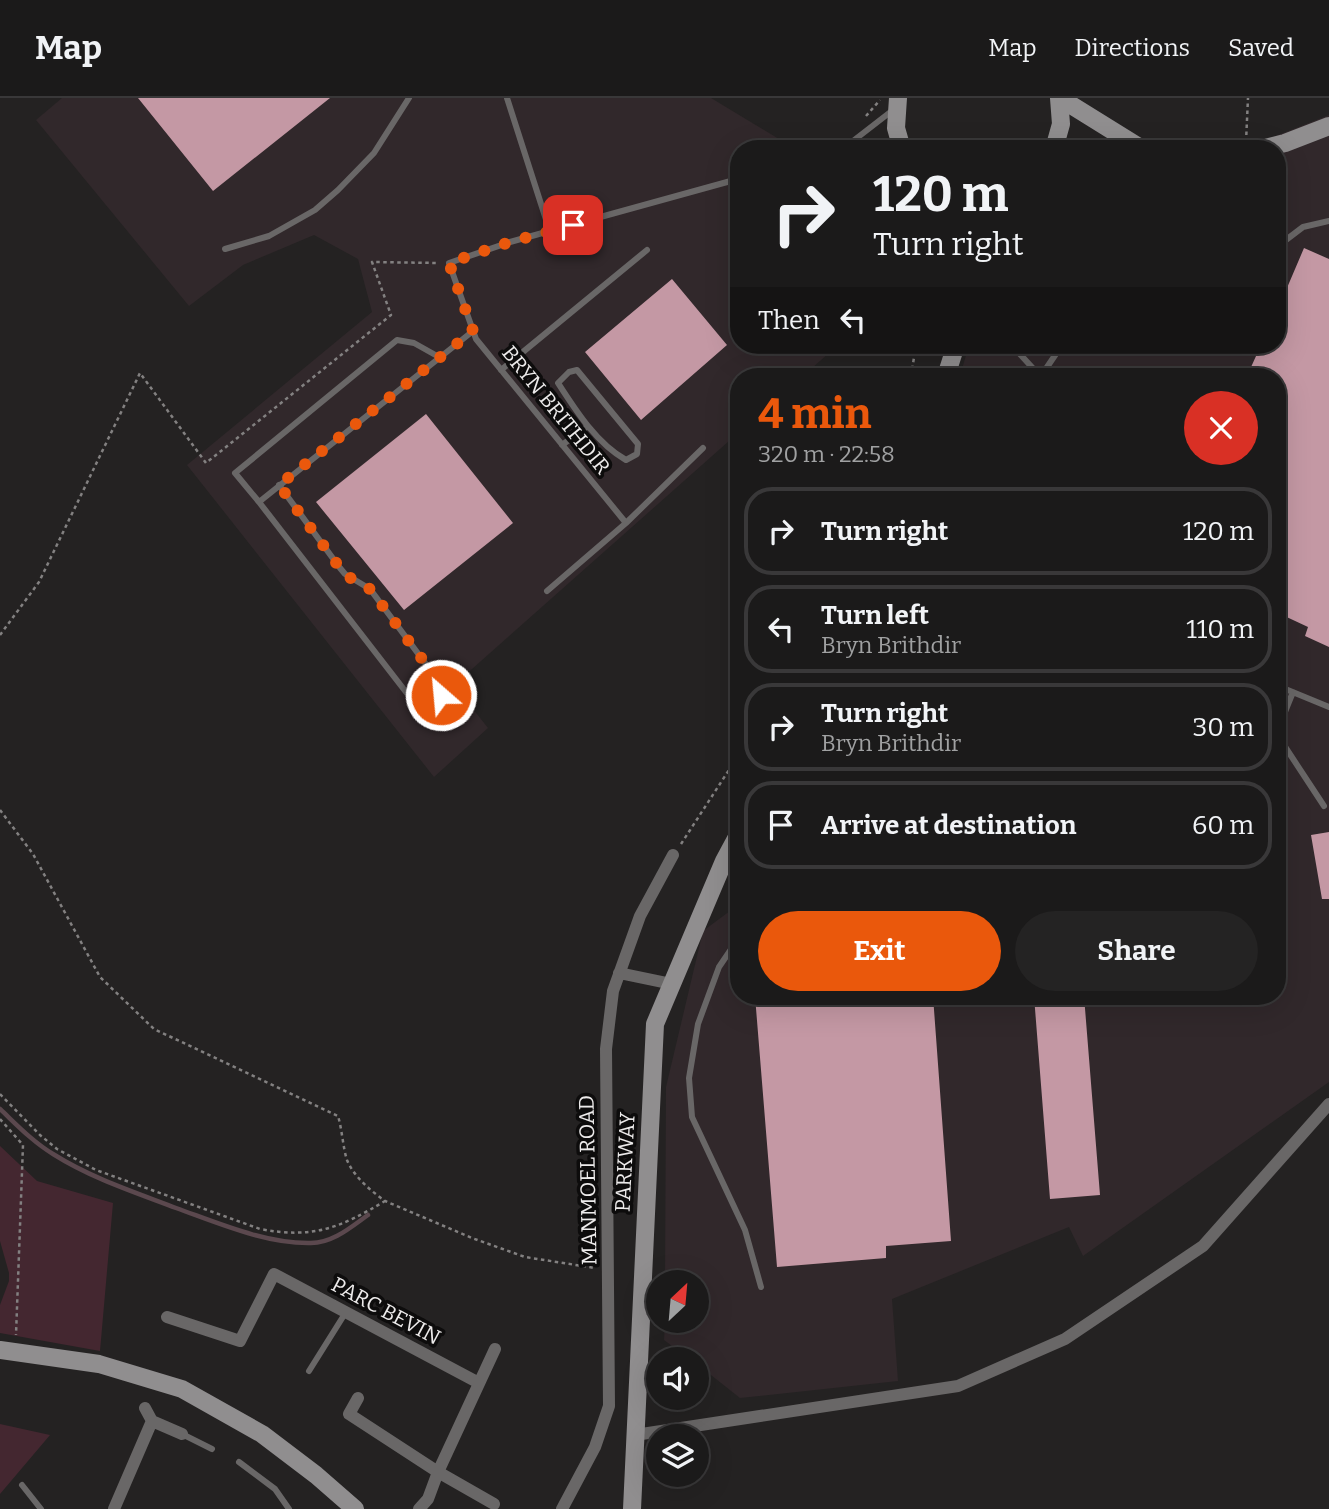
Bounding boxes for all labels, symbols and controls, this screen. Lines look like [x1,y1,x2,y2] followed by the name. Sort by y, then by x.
[35,28,102,68] text: Map
[988,34,1037,62] text: Map
[1075,34,1190,62] text: Directions
[1228,34,1294,62] text: Saved
[873,165,1008,224] text: 120 m
[758,168,849,259] icon: right
[543,195,603,255] pin
[554,206,592,244] icon: arrive
[873,225,1024,263] text: Turn right
[834,301,872,339] icon: left
[758,305,820,336] text: Then
[496,340,616,480] street label: BRYN BRITHDIR
[758,389,872,439] text: 4 min
[1184,391,1258,465] button: close
[758,440,895,468] text: 320 m · 22:58
[762,512,800,550] icon: right
[821,516,948,547] text: Turn right
[1183,516,1254,547] text: 120 m
[821,600,929,631] text: Turn left
[762,610,800,648] icon: left
[1186,614,1254,645] text: 110 m
[821,631,961,659] text: Bryn Brithdir
[404,658,478,732] position arrow
[821,698,948,729] text: Turn right
[762,708,800,746] icon: right
[1193,712,1254,743] text: 30 m
[821,729,961,757] text: Bryn Brithdir
[762,806,800,844] icon: arrive
[821,810,1076,841] text: Arrive at destination
[1192,810,1254,841] text: 60 m
[758,911,1001,991] button: Exit
[1015,911,1258,991] button: Share
[574,1095,602,1265] street label: MANMOEL ROAD
[609,1111,641,1213] street label: PARKWAY
[646,1270,709,1334] north arrow
[646,1270,709,1487] map controls
[327,1271,445,1351] street label: PARC BEVIN
[646,1347,709,1410] button: sound
[646,1424,709,1487] button: layers

